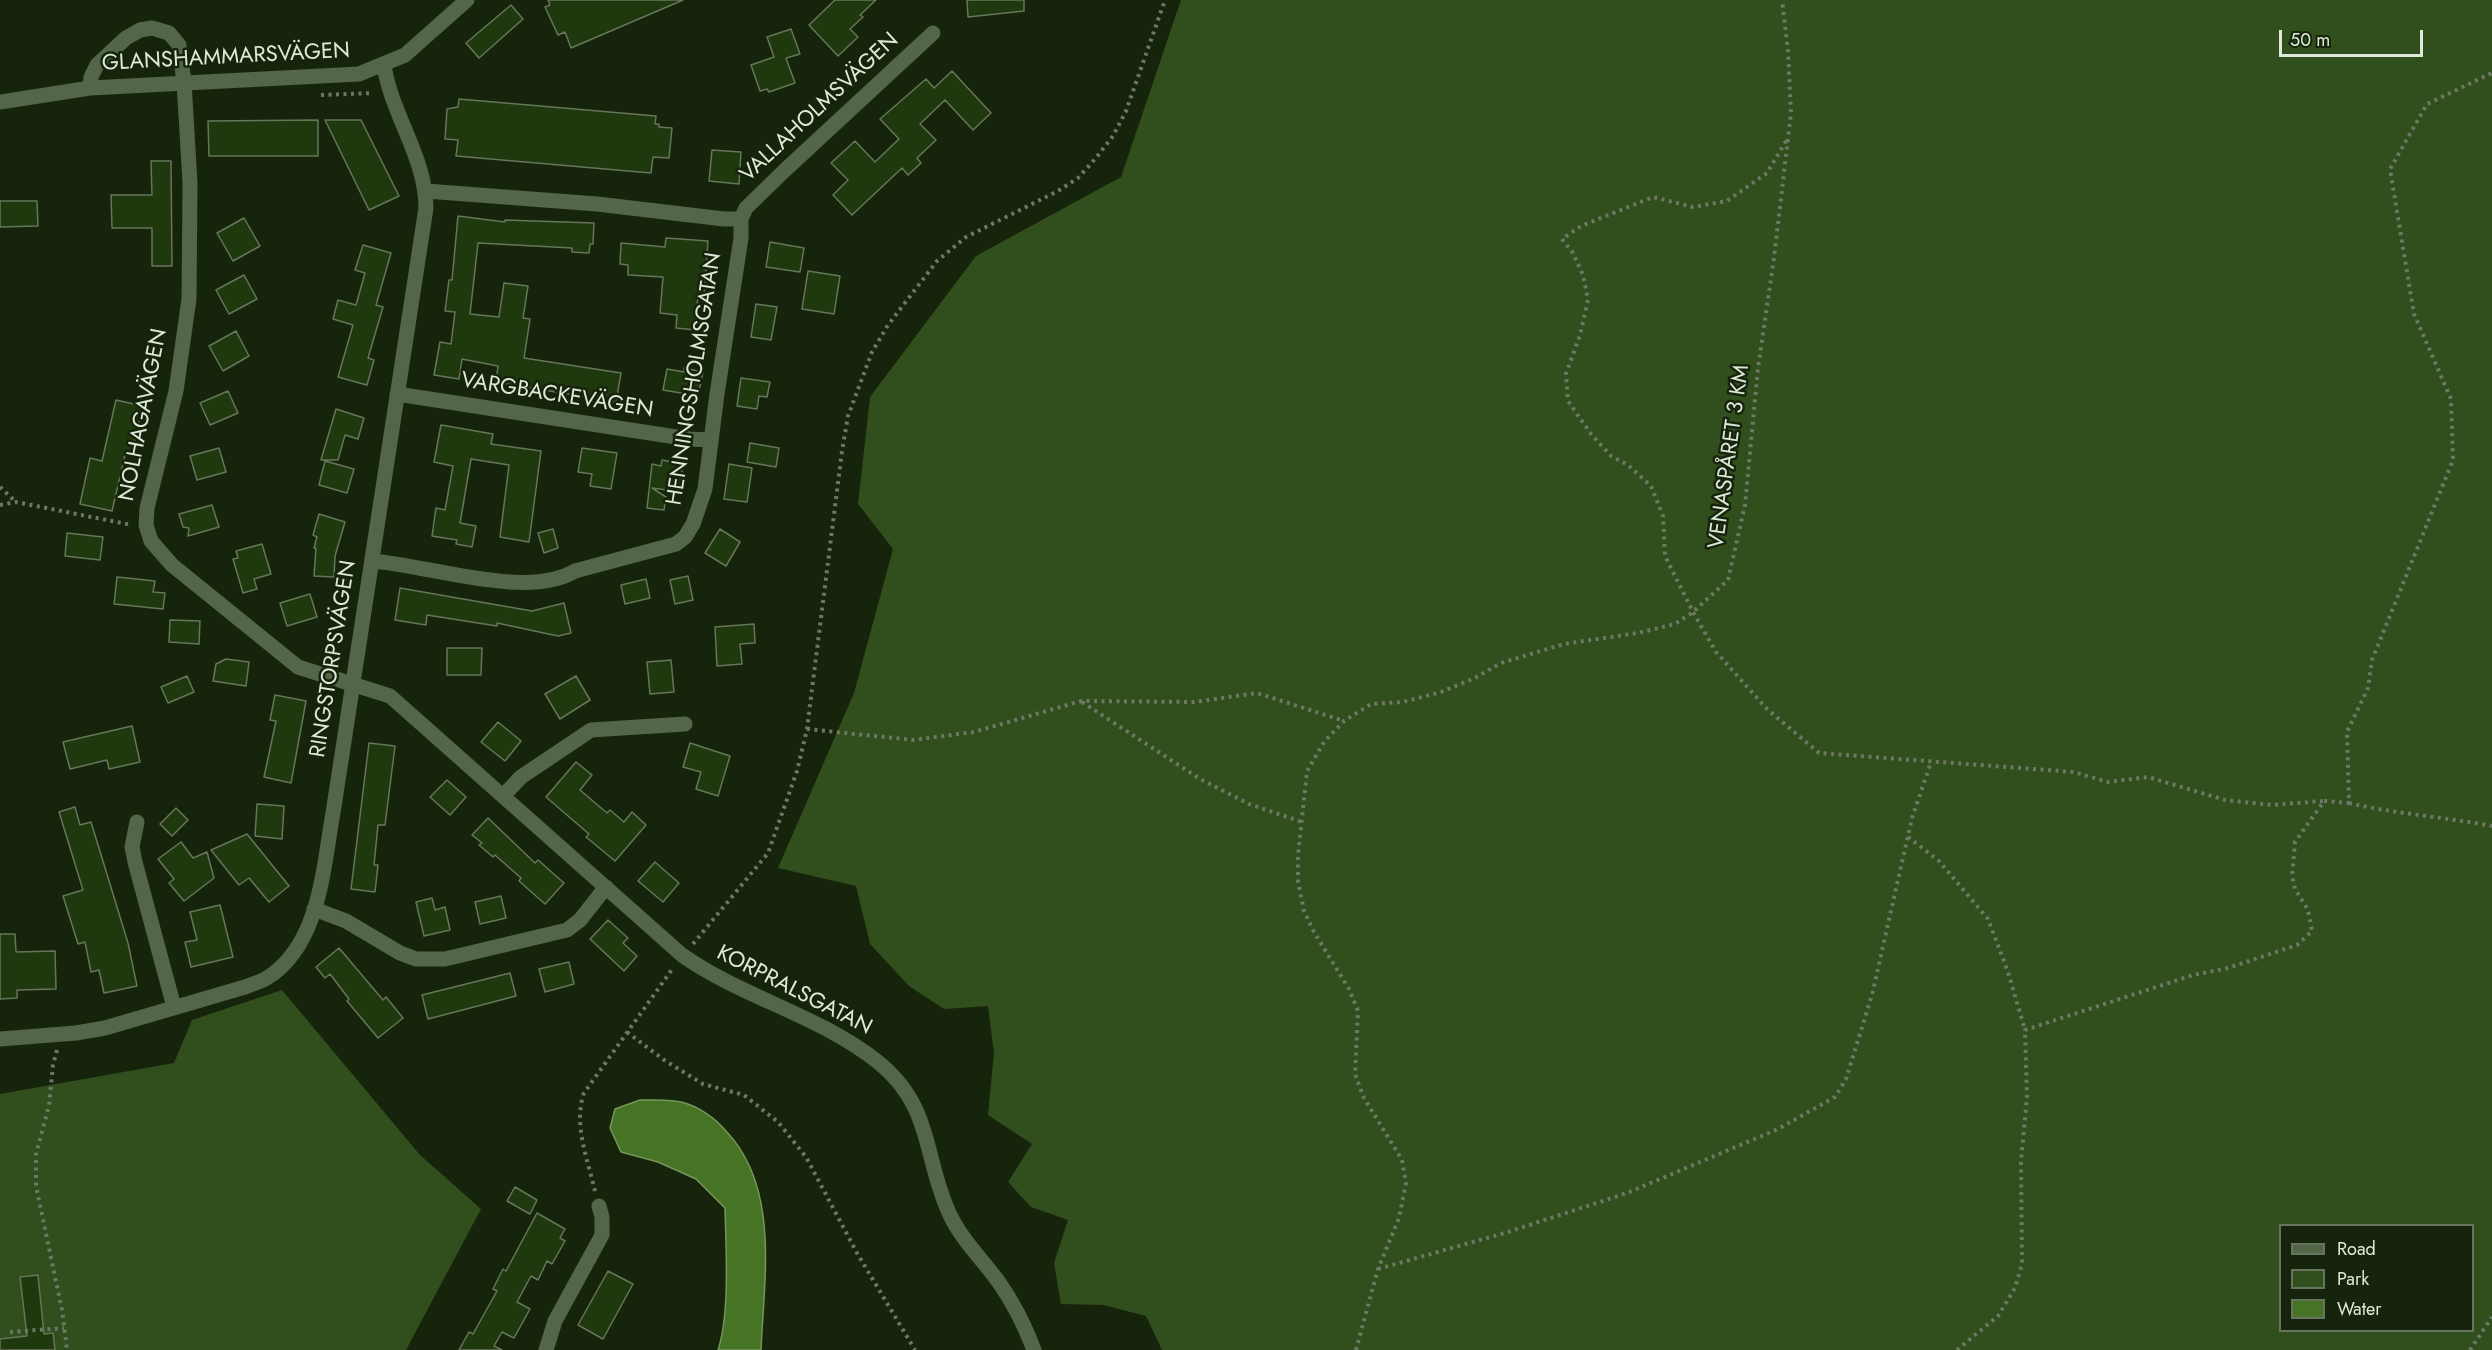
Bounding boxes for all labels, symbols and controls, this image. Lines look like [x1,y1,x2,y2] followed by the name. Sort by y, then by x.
[2282,18,2426,56] scale bar
[2290,27,2330,53] text: 50 m
[735,28,905,188] street label: VALLAHOLMSVÄGEN
[101,38,351,78] street label: GLANSHAMMARSVÄGEN
[662,251,728,507] street label: HENNINGSHOLMSGATAN
[114,327,174,503] street label: NOLHAGAVÄGEN
[1704,363,1756,551] street label: VENASPÅRET 3 KM
[459,368,655,424] street label: VARGBACKEVÄGEN
[305,559,363,759] street label: RINGSTORPSVÄGEN
[712,940,876,1042] street label: KORPRALSGATAN
[2279,1224,2474,1332] legend
[2337,1236,2376,1262] text: Road
[2337,1266,2369,1292] text: Park
[2337,1296,2381,1322] text: Water

